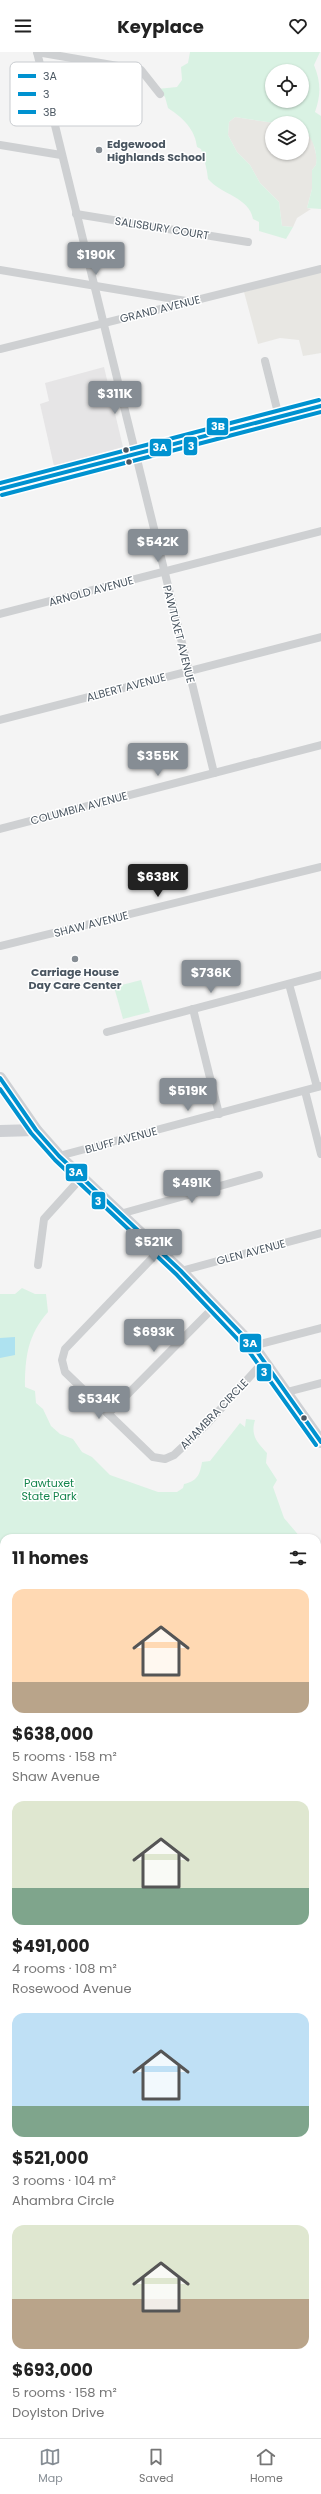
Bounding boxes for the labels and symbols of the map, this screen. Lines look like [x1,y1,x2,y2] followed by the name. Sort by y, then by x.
[10,62,142,126] legend
[43,68,57,84] text: 3A
[43,86,49,102] text: 3
[43,104,56,120] text: 3B
[107,136,205,165] place label: Edgewood Highlands School
[94,145,104,155] marker: Edgewood Highlands School
[114,213,210,243] street label: SALISBURY COURT
[68,242,124,276] pin: $190K
[118,291,202,327] street label: GRAND AVENUE
[87,381,143,415] pin: $311K
[206,417,229,436] line badge: 3B
[211,418,225,434] text: 3B
[183,436,198,456] line badge: 3
[149,438,172,457] line badge: 3A
[188,438,195,454] text: 3
[153,439,167,455] text: 3A
[121,445,131,455] unlabelled marker
[124,457,134,467] unlabelled marker
[130,529,186,563] pin: $542K
[47,572,135,610] street label: ARNOLD AVENUE
[159,583,199,685] street label: PAWTUXET AVENUE
[85,669,167,705] street label: ALBERT AVENUE
[130,743,186,777] pin: $355K
[29,787,129,829] street label: COLUMBIA AVENUE
[130,864,186,898] pin: $638K
[52,907,130,941] street label: SHAW AVENUE
[70,954,80,964] marker: Carriage House Day Care Center
[183,960,239,994] pin: $736K
[29,964,122,993] place label: Carriage House Day Care Center
[160,1078,216,1112] pin: $519K
[83,1123,159,1157] street label: BLUFF AVENUE
[65,1163,88,1182] line badge: 3A
[69,1164,83,1180] text: 3A
[164,1170,220,1204] pin: $491K
[91,1191,106,1210] line badge: 3
[95,1193,102,1209] text: 3
[126,1229,182,1263] pin: $521K
[215,1235,287,1269] street label: GLEN AVENUE
[126,1319,182,1353] pin: $693K
[239,1333,262,1353] line badge: 3A
[243,1335,257,1351] text: 3A
[256,1363,272,1382] line badge: 3
[261,1364,268,1380] text: 3
[176,1375,252,1453] street label: AHAMBRA CIRCLE
[71,1386,127,1420] pin: $534K
[299,1413,309,1423] unlabelled marker
[21,1475,77,1504] park label: Pawtuxet State Park

